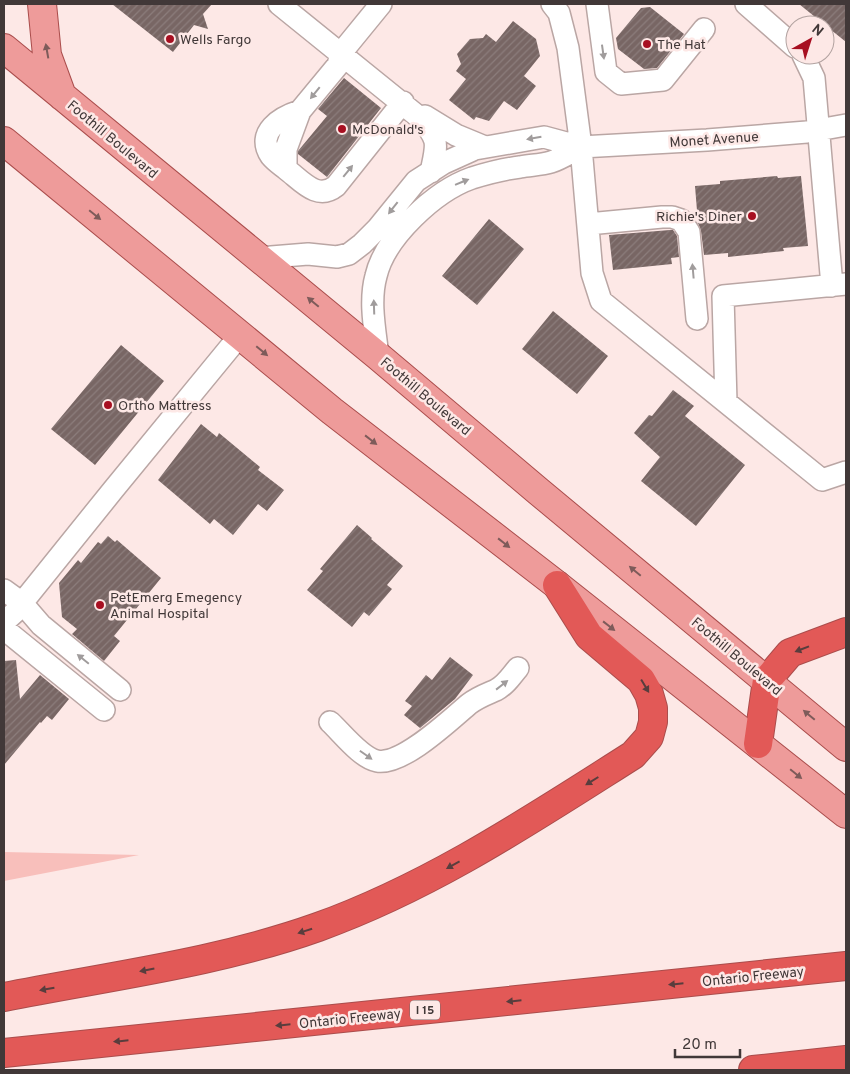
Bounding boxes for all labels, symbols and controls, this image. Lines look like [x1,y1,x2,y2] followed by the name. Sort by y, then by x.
[785,15,835,65] north arrow
[808,21,826,41] text: N
[180,32,251,49] place label: Wells Fargo
[164,33,176,45] marker: Wells Fargo
[657,37,706,54] place label: The Hat
[641,38,653,50] marker: The Hat
[43,42,51,58] one-way arrow
[599,44,607,60] one-way arrow
[310,86,321,99] one-way arrow
[63,97,161,183] street label: Foothill Boulevard
[352,122,424,139] place label: McDonald's
[336,123,348,135] marker: McDonald's
[669,129,759,152] street label: Monet Avenue
[525,135,541,143] one-way arrow
[343,165,354,178] one-way arrow
[455,178,470,186] one-way arrow
[387,201,398,214] one-way arrow
[656,209,743,226] place label: Richie's Diner
[88,210,101,221] one-way arrow
[746,210,758,222] marker: Richie's Diner
[688,262,696,278] one-way arrow
[307,297,320,308] one-way arrow
[369,299,377,315] one-way arrow
[255,346,268,357] one-way arrow
[376,354,474,440] street label: Foothill Boulevard
[118,398,212,415] place label: Ortho Mattress
[102,399,114,411] marker: Ortho Mattress
[364,435,377,446] one-way arrow
[497,538,510,549] one-way arrow
[629,566,642,577] one-way arrow
[110,590,242,623] place label: PetEmerg Emegency Animal Hospital
[94,599,106,611] marker: PetEmerg Emegency Animal Hospital
[687,614,785,700] street label: Foothill Boulevard
[602,620,615,631] one-way arrow
[794,646,809,653] one-way arrow
[77,654,90,665] one-way arrow
[495,680,509,690] one-way arrow
[640,680,649,693] one-way arrow
[803,710,816,721] one-way arrow
[359,750,373,760] one-way arrow
[789,769,802,780] one-way arrow
[585,776,598,786] one-way arrow
[446,861,460,869] one-way arrow
[297,928,312,936] one-way arrow
[701,964,805,991] street label: Ontario Freeway
[140,966,155,974] one-way arrow
[668,980,684,988] one-way arrow
[38,985,54,993] one-way arrow
[506,997,522,1005] one-way arrow
[410,1000,440,1020] road number: I 15
[298,1006,402,1033] street label: Ontario Freeway
[275,1021,291,1029] one-way arrow
[675,1026,740,1058] scale bar
[682,1036,717,1055] text: 20 m
[113,1037,129,1045] one-way arrow

